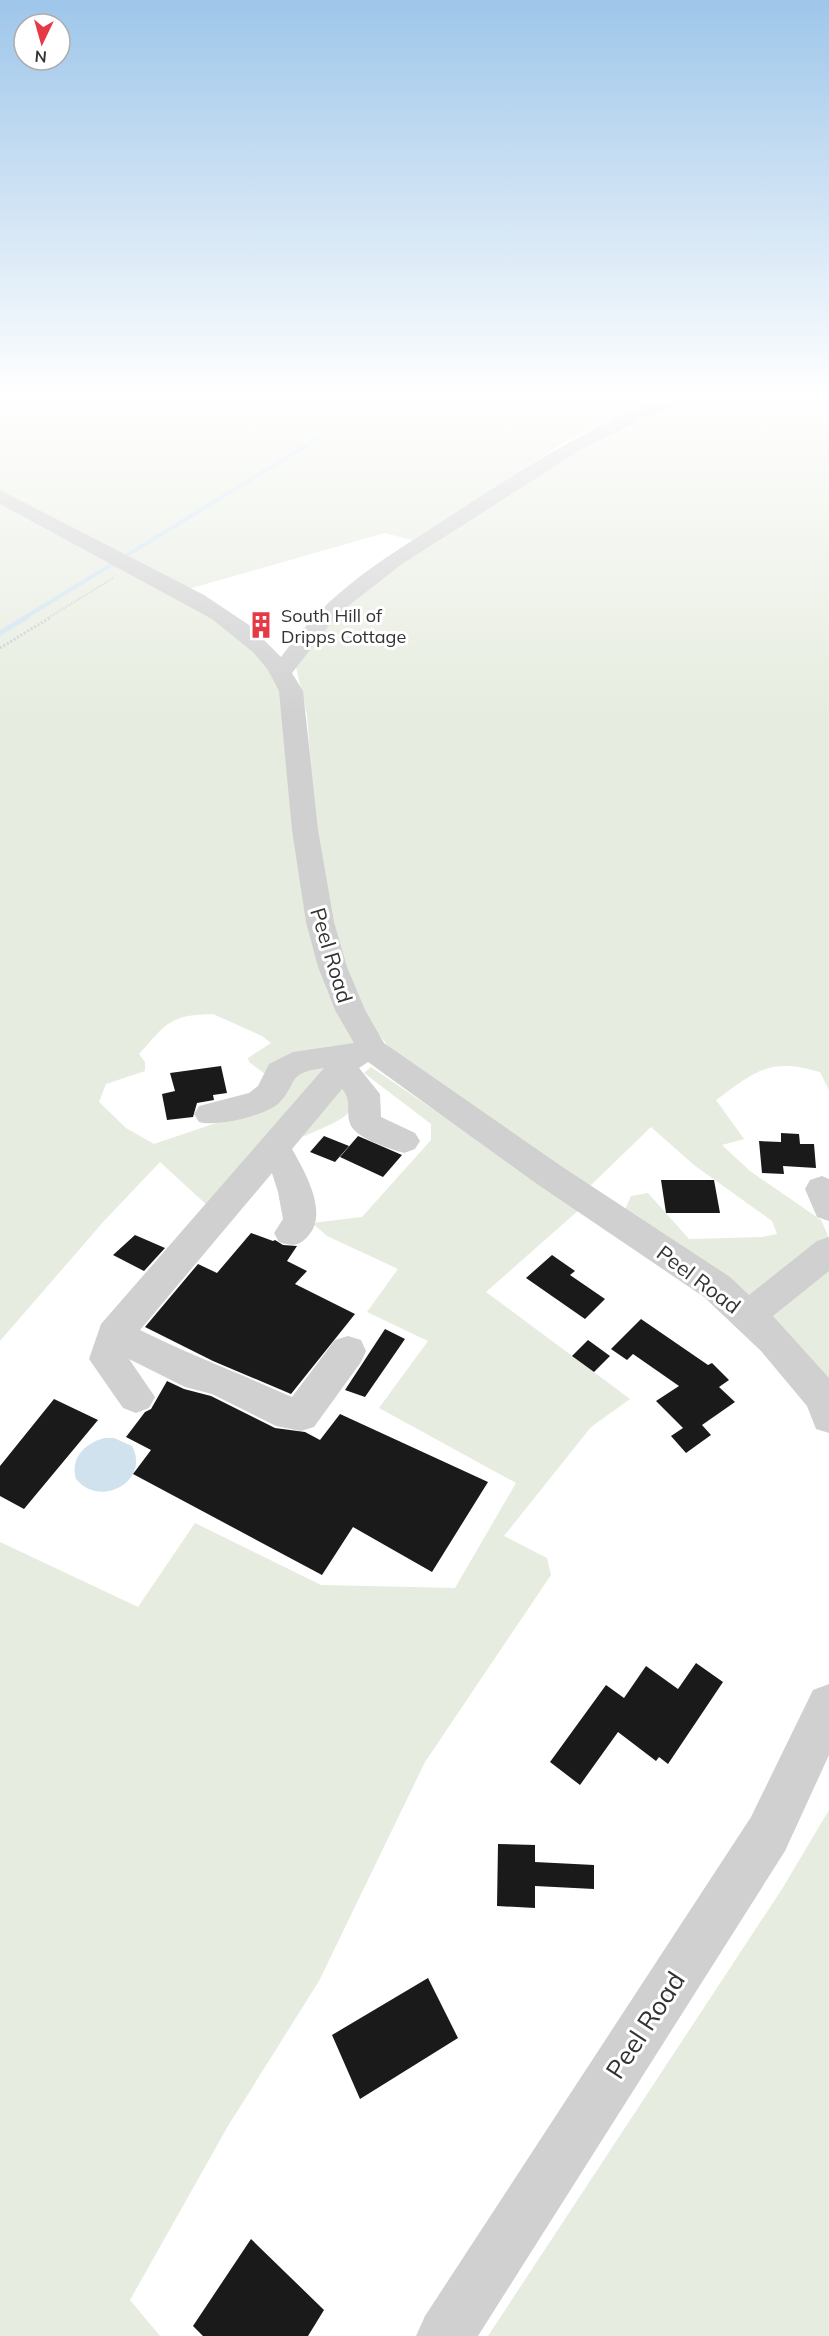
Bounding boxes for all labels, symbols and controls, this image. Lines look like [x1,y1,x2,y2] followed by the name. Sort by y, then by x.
[12,12,72,72] north arrow
[34,46,48,67] text: N
[281,604,406,648] place label: South Hill of Dripps Cottage
[246,610,276,640] building icon: South Hill of Dripps Cottage
[305,904,359,1006] street label: Peel Road
[652,1239,746,1319] street label: Peel Road
[598,1965,692,2085] street label: Peel Road

